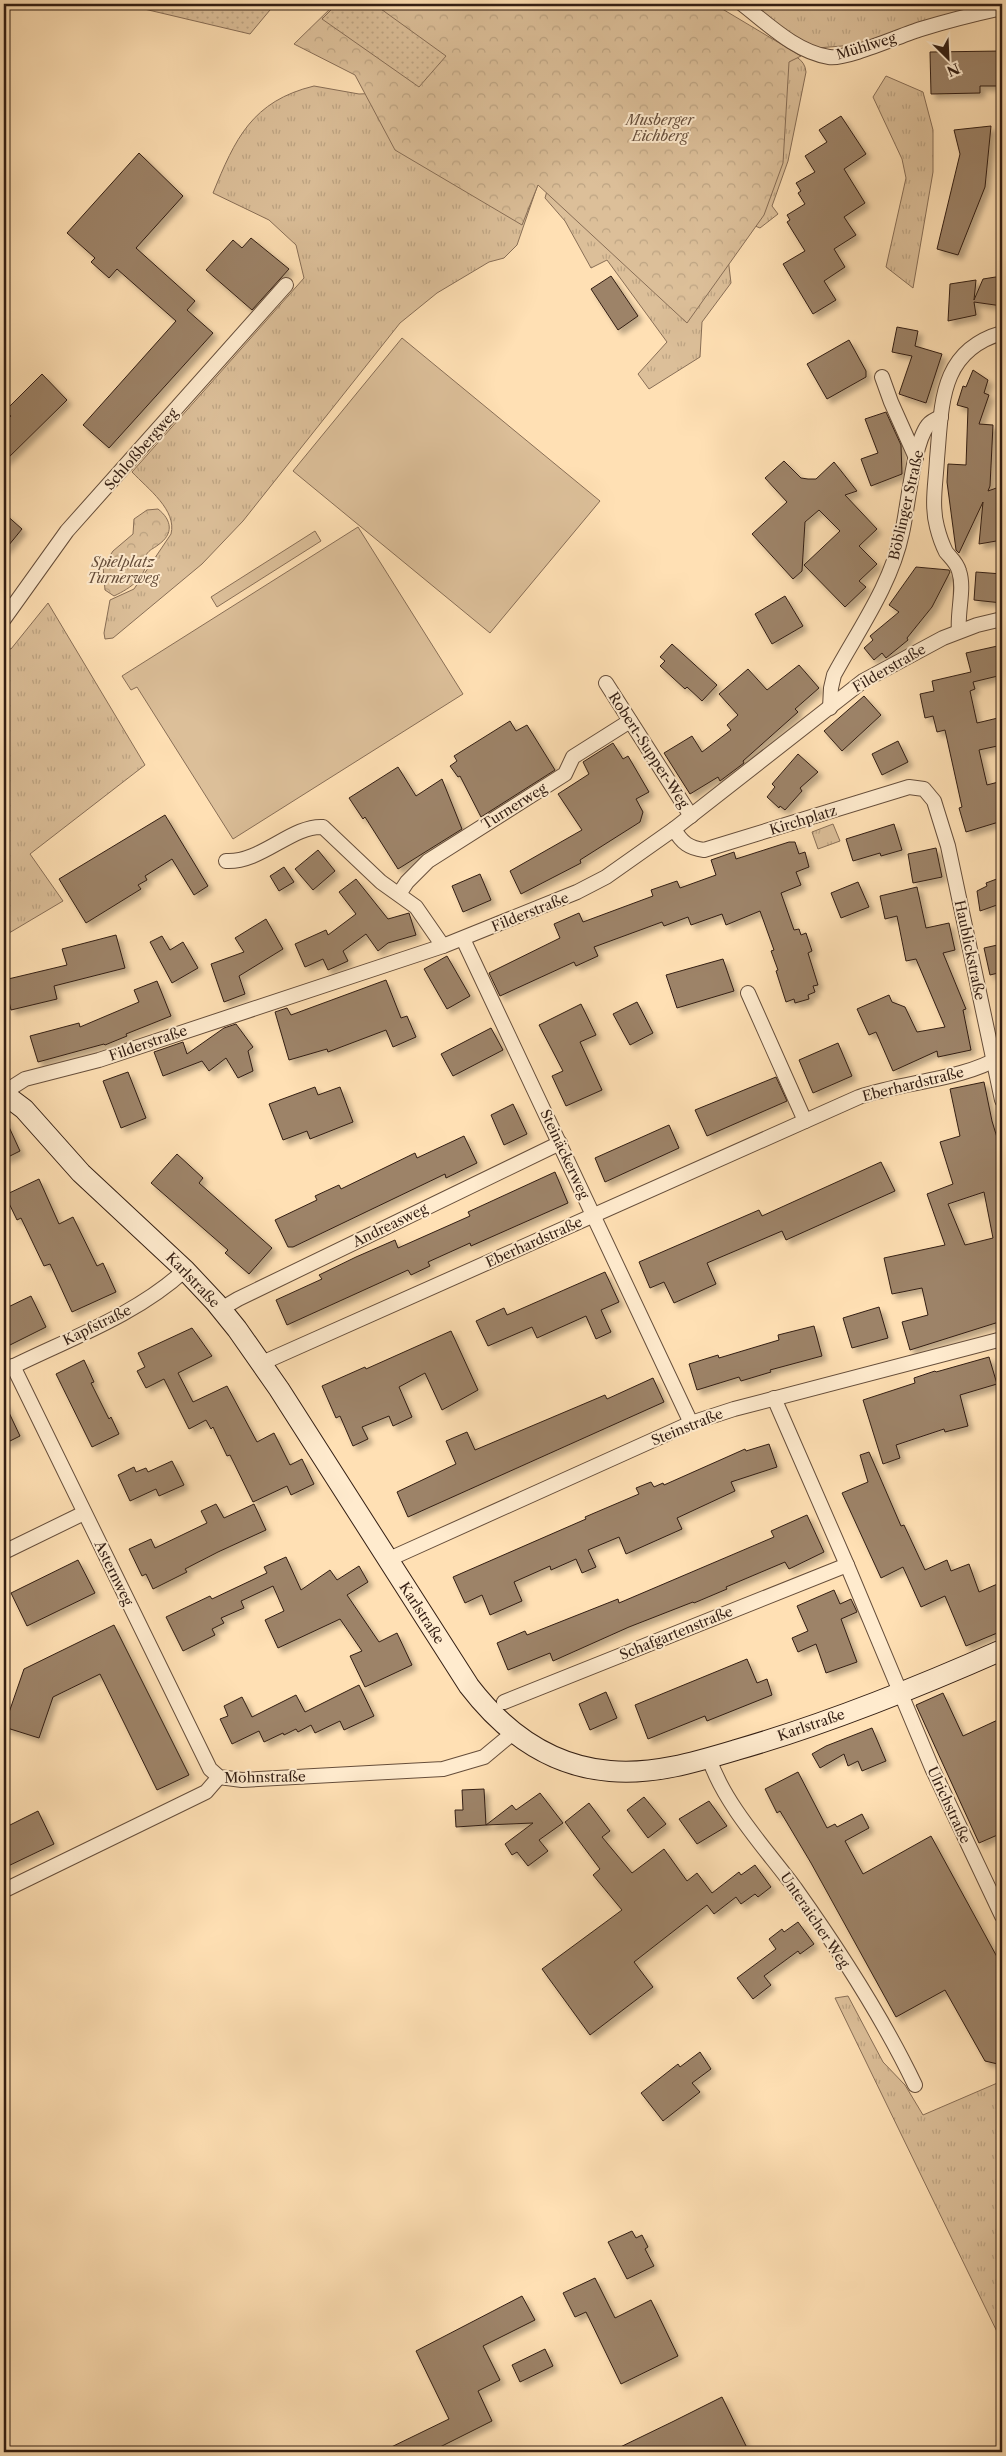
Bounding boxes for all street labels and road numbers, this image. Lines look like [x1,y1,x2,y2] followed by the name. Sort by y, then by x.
[834,28,899,64] street label: Mühlweg
[100,404,182,494] street label: Schloßbergweg
[885,448,927,562] street label: Böblinger Straße
[849,640,929,696] street label: Filderstraße
[605,689,694,812] street label: Robert-Supper-Weg
[478,779,550,833] street label: Turnerweg
[767,801,839,839] street label: Kirchplatz
[489,888,571,936] street label: Filderstraße
[951,898,989,1002] street label: Haublickstraße
[107,1021,190,1065] street label: Filderstraße
[860,1063,966,1105] street label: Eberhardstraße
[536,1106,594,1202] street label: Steinäckerweg
[349,1199,431,1251] street label: Andreasweg
[483,1213,585,1271] street label: Eberhardstraße
[162,1249,224,1312] street label: Karlstraße
[60,1301,134,1349] street label: Kapfstraße
[648,1404,726,1450] street label: Steinstraße
[90,1537,138,1609] street label: Asternweg
[395,1579,449,1647] street label: Karlstraße
[617,1602,735,1664] street label: Schafgartenstraße
[775,1705,847,1745] street label: Karlstraße
[923,1764,975,1847] street label: Ulrichstraße
[224,1767,306,1787] street label: Mohnstraße
[776,1869,854,1972] street label: Unteraicher Weg

